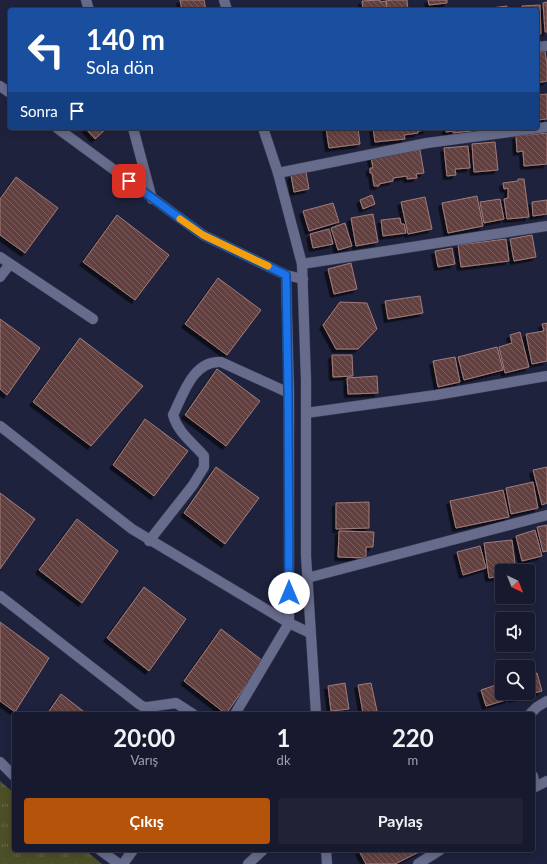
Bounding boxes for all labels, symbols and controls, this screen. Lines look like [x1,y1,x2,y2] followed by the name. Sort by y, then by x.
[86,22,165,56] text: 140 m
[20,24,72,76] icon: left
[86,56,154,78] text: Sola dön
[66,100,88,122] icon: arrive
[20,102,58,120] text: Sonra
[112,164,146,198] pin
[118,170,140,192] icon: arrive
[495,564,535,604] north arrow
[495,564,535,700] map controls
[268,572,310,614] position arrow
[495,612,535,652] button: sound
[495,660,535,700] button: search
[113,723,175,752] text: 20:00
[277,723,291,752] text: 1
[392,723,434,752] text: 220
[130,752,158,768] text: Varış
[277,752,291,768] text: dk
[407,752,418,768] text: m
[24,798,270,844] button: Çıkış
[278,798,523,844] button: Paylaş

